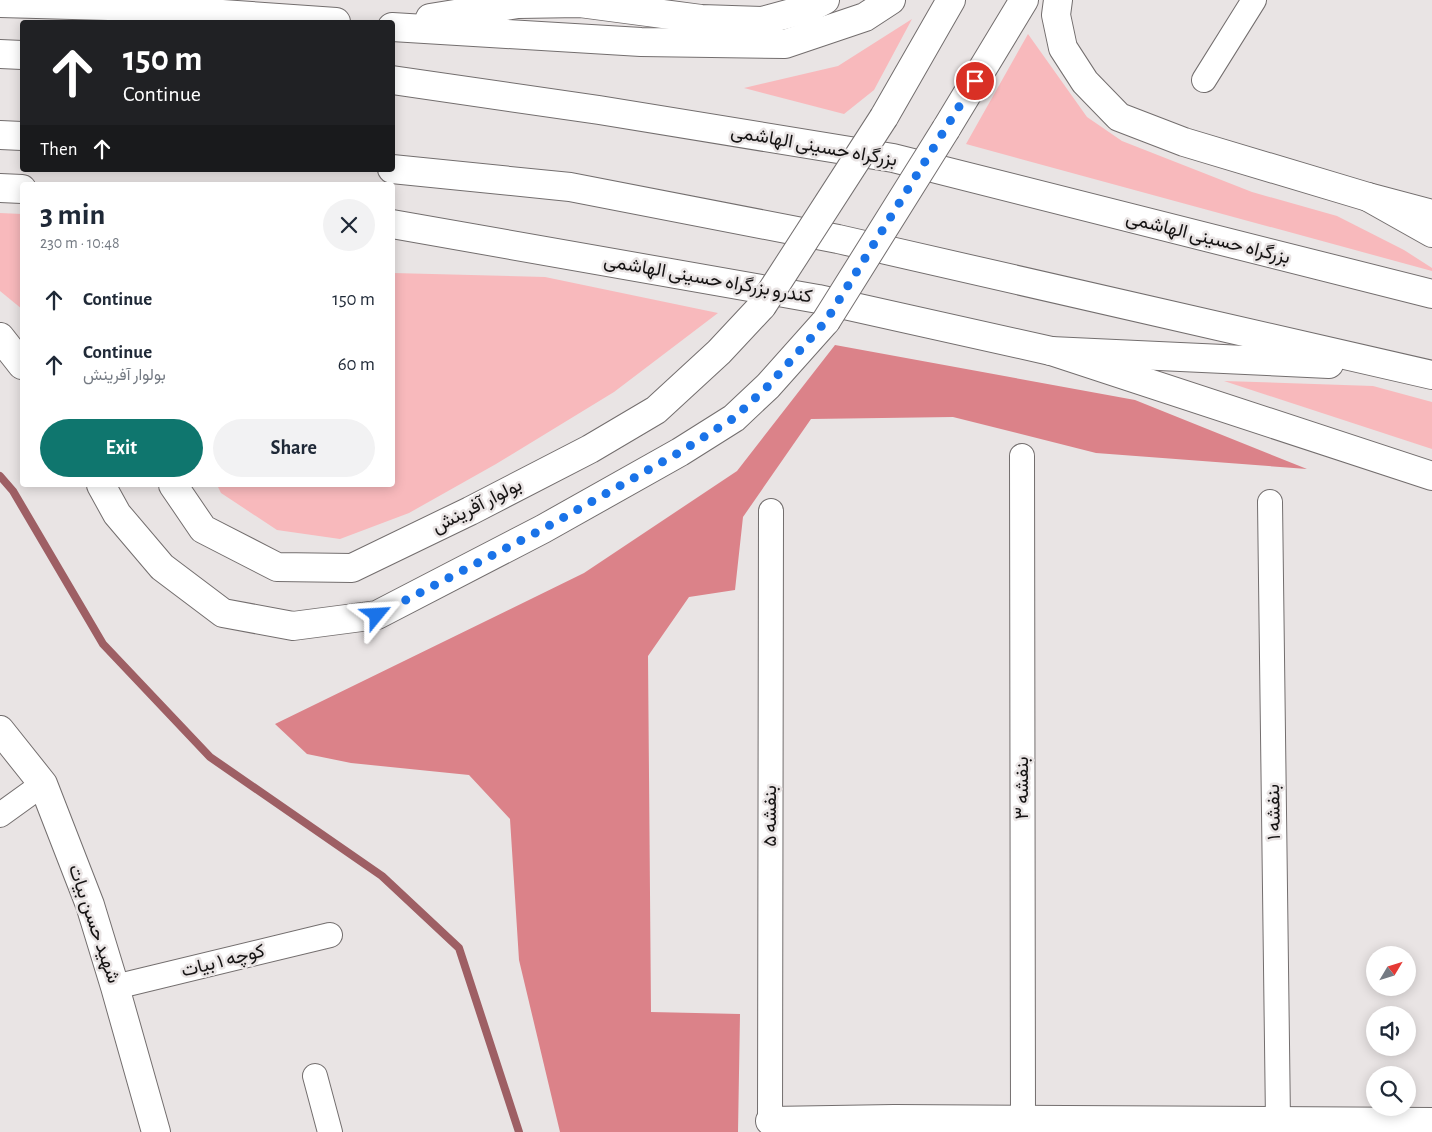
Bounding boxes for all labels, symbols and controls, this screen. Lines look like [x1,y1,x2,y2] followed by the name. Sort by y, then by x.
[40,40,105,105] icon: ahead
[123,42,203,77] text: 150 m
[954,60,996,102] pin
[961,67,989,95] icon: arrive
[123,83,201,105] text: Continue
[729,121,899,171] street label: بزرگراه حسینی الهاشمی
[88,135,116,163] icon: ahead
[40,140,78,159] text: Then
[323,199,375,251] button: close
[40,200,105,230] text: 3 min
[1124,207,1292,269] street label: بزرگراه حسینی الهاشمی
[40,235,120,251] text: 230 m · 10:48
[602,250,814,308] street label: کندرو بزرگراه حسینی الهاشمی
[40,286,68,314] icon: ahead
[83,290,152,309] text: Continue
[332,290,375,309] text: 150 m
[83,343,152,362] text: Continue
[40,351,68,379] icon: ahead
[338,355,375,374] text: 60 m
[83,367,166,383] text: بولوار آفرینش
[40,419,203,477] button: Exit
[213,419,375,477] button: Share
[428,474,526,538] street label: بولوار آفرینش
[350,588,402,640] position arrow
[1013,756,1033,820] street label: بنفشه ۳
[1264,784,1285,840] street label: بنفشه ۱
[761,785,781,847] street label: بنفشه ۵
[64,862,123,986] street label: شهید حسن بیات
[179,941,267,983] street label: کوچه ۱ بیات
[1366,946,1416,996] north arrow
[1366,946,1416,1116] map controls
[1366,1006,1416,1056] button: sound
[1366,1066,1416,1116] button: search

